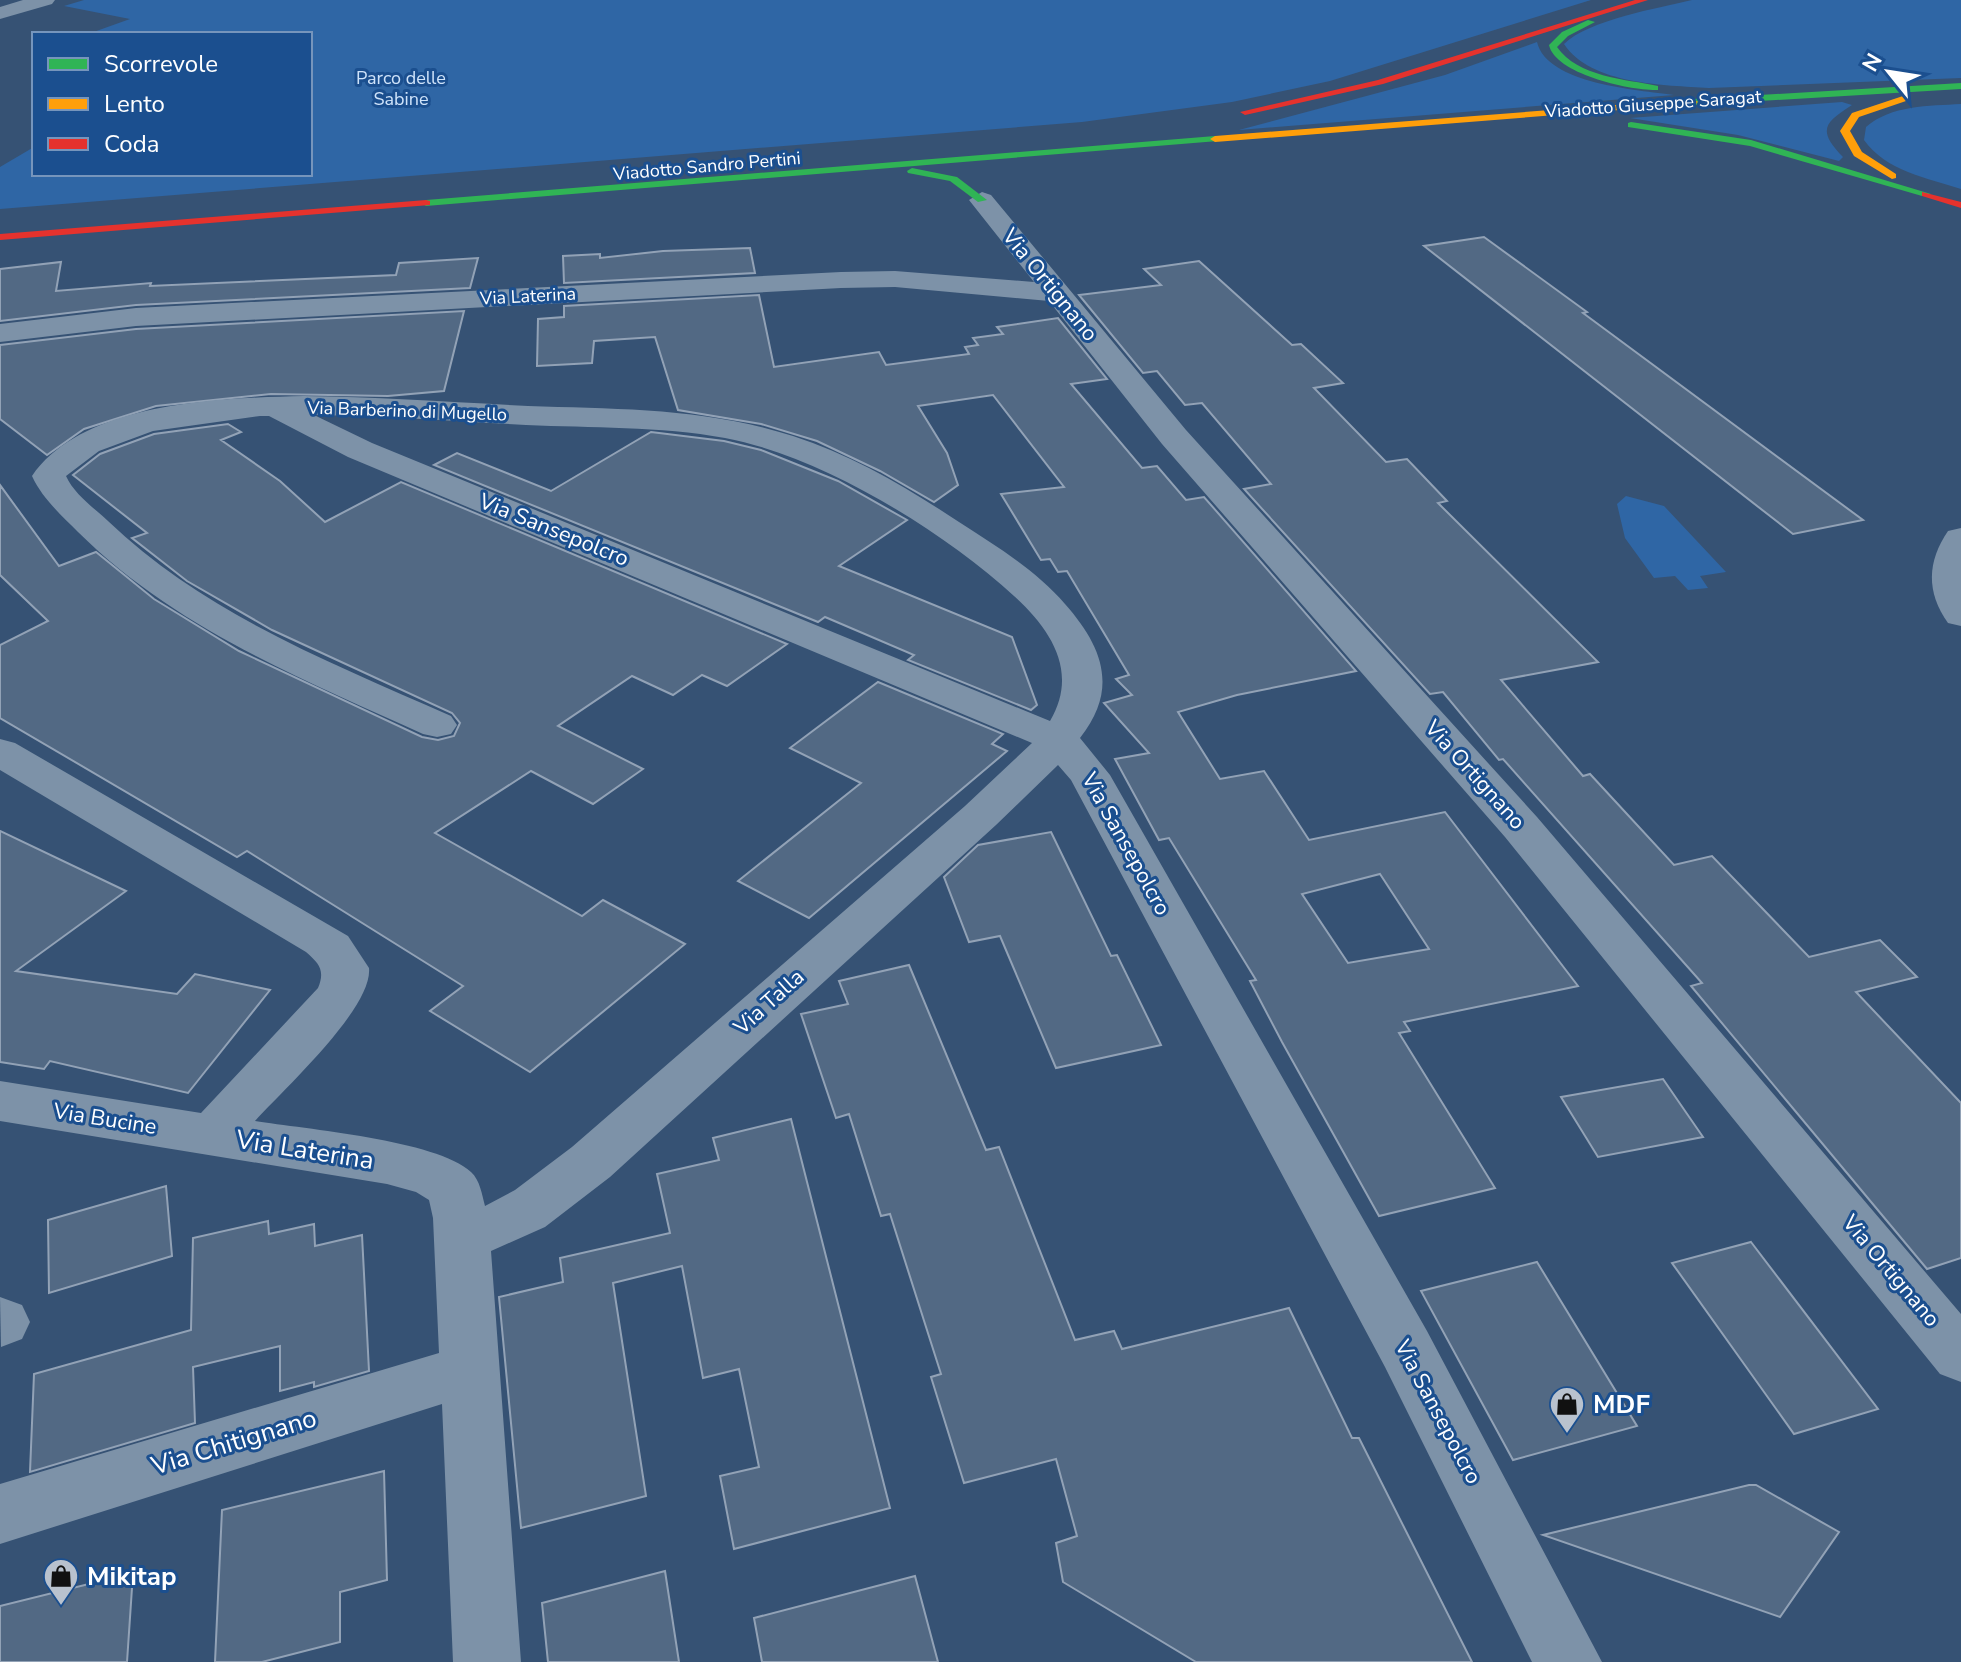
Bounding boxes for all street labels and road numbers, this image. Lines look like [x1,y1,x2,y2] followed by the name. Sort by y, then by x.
[1543,84,1763,124] street label: Viadotto Giuseppe Saragat
[611,146,802,186] street label: Viadotto Sandro Pertini
[994,221,1105,348] street label: Via Ortignano
[478,281,577,311] street label: Via Laterina
[306,395,507,426] street label: Via Barberino di Mugello
[474,486,633,574] street label: Via Sansepolcro
[1417,713,1532,836] street label: Via Ortignano
[1074,766,1178,921] street label: Via Sansepolcro
[726,962,811,1042] street label: Via Talla
[50,1096,159,1142] street label: Via Bucine
[233,1122,376,1178] street label: Via Laterina
[1835,1208,1947,1333] street label: Via Ortignano
[1387,1334,1489,1489] street label: Via Sansepolcro
[146,1400,321,1484] street label: Via Chitignano

